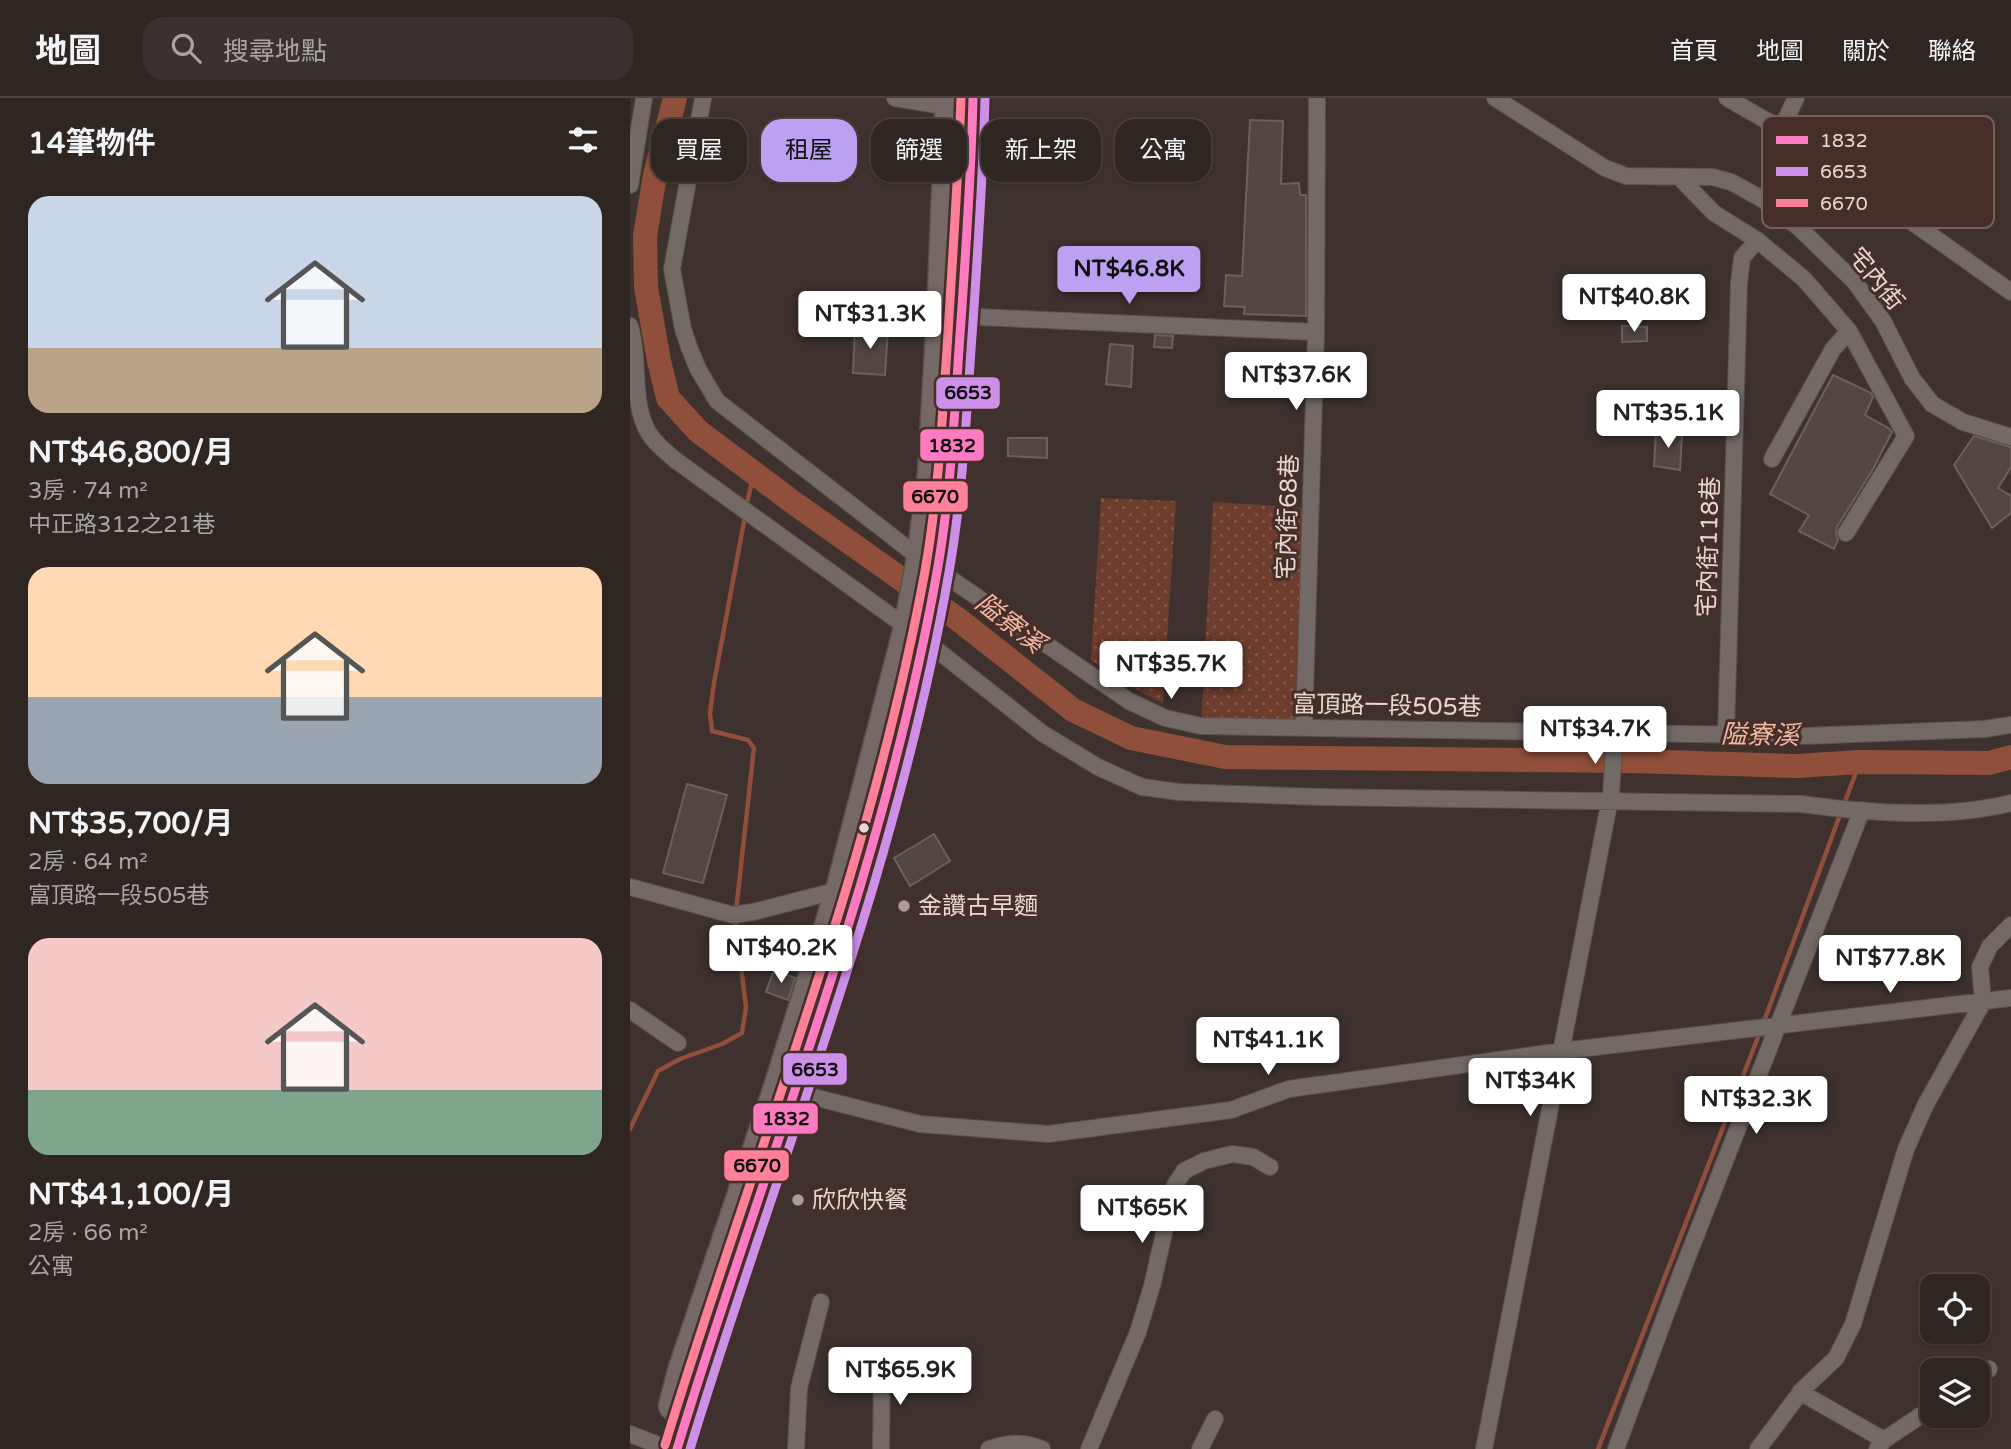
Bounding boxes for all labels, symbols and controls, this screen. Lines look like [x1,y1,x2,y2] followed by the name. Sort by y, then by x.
[143,17,633,80] search box
[167,29,205,67] icon: search
[35,32,101,71] text: 地圖
[223,36,327,67] text: 搜尋地點
[1670,37,1718,66] text: 首頁
[1756,37,1804,66] text: 地圖
[1842,37,1890,66] text: 關於
[1928,37,1976,66] text: 聯絡
[1762,116,1994,228] legend
[651,119,747,182] chip: 買屋
[761,119,857,182] chip: 租屋
[871,119,967,182] chip: 篩選
[981,119,1101,182] chip: 新上架
[1115,119,1211,182] chip: 公寓
[564,121,602,159] icon: filters
[28,125,156,162] text: 14筆物件
[1820,130,1868,152] text: 1832
[1820,161,1868,183] text: 6653
[1820,193,1868,215] text: 6670
[252,242,378,368] icon: home
[1842,242,1910,316] street label: 宅內街
[1057,246,1201,306] pin: NT$46.8K
[1073,255,1185,283] text: NT$46.8K
[1562,274,1706,334] pin: NT$40.8K
[1578,283,1690,311] text: NT$40.8K
[798,292,942,351] pin: NT$31.3K
[814,300,926,328] text: NT$31.3K
[1224,352,1368,412] pin: NT$37.6K
[1241,361,1351,389] text: NT$37.6K
[935,376,1001,410] line badge: 6653
[944,382,992,404] text: 6653
[1596,390,1740,450] pin: NT$35.1K
[1612,399,1724,427] text: NT$35.1K
[919,428,985,462] line badge: 1832
[28,434,234,471] text: NT$46,800/月
[928,435,976,457] text: 1832
[1271,453,1305,581] street label: 宅內街68巷
[1692,476,1726,618] street label: 宅內街118巷
[28,477,148,505] text: 3房 · 74 m²
[902,480,969,513] line badge: 6670
[911,486,959,508] text: 6670
[28,511,215,539] text: 中正路312之21巷
[970,587,1053,662] water label: 隘寮溪
[252,613,378,739] icon: home
[1099,642,1243,701] pin: NT$35.7K
[1116,650,1226,678] text: NT$35.7K
[1292,690,1482,722] street label: 富頂路一段505巷
[1523,706,1667,766] pin: NT$34.7K
[1539,715,1651,743] text: NT$34.7K
[1721,719,1803,751] water label: 隘寮溪
[28,805,234,842] text: NT$35,700/月
[857,821,871,835] unlabelled marker
[28,848,148,876] text: 2房 · 64 m²
[28,882,209,910] text: 富頂路一段505巷
[918,892,1038,921] place label: 金讚古早麵
[896,898,912,914] marker: 金讚古早麵
[709,926,853,985] pin: NT$40.2K
[725,934,837,962] text: NT$40.2K
[1818,936,1962,995] pin: NT$77.8K
[1835,944,1945,972] text: NT$77.8K
[252,984,378,1110] icon: home
[1196,1018,1340,1077] pin: NT$41.1K
[1212,1026,1324,1054] text: NT$41.1K
[782,1052,848,1086] line badge: 6653
[1473,1058,1587,1118] pin: NT$34K
[791,1059,839,1081] text: 6653
[1485,1067,1575,1095] text: NT$34K
[1684,1076,1828,1136] pin: NT$32.3K
[1700,1085,1812,1113] text: NT$32.3K
[752,1102,819,1135] line badge: 1832
[762,1108,810,1130] text: 1832
[723,1149,790,1182] line badge: 6670
[733,1155,781,1177] text: 6670
[28,1176,234,1213] text: NT$41,100/月
[812,1186,908,1215] place label: 欣欣快餐
[1085,1186,1199,1245] pin: NT$65K
[790,1192,806,1208] marker: 欣欣快餐
[1097,1194,1187,1222] text: NT$65K
[28,1219,148,1247] text: 2房 · 66 m²
[28,1253,74,1281] text: 公寓
[1920,1274,1990,1428] map controls
[1920,1274,1990,1344] button: locate
[828,1348,972,1407] pin: NT$65.9K
[844,1356,956,1384] text: NT$65.9K
[1920,1358,1990,1428] button: layers

